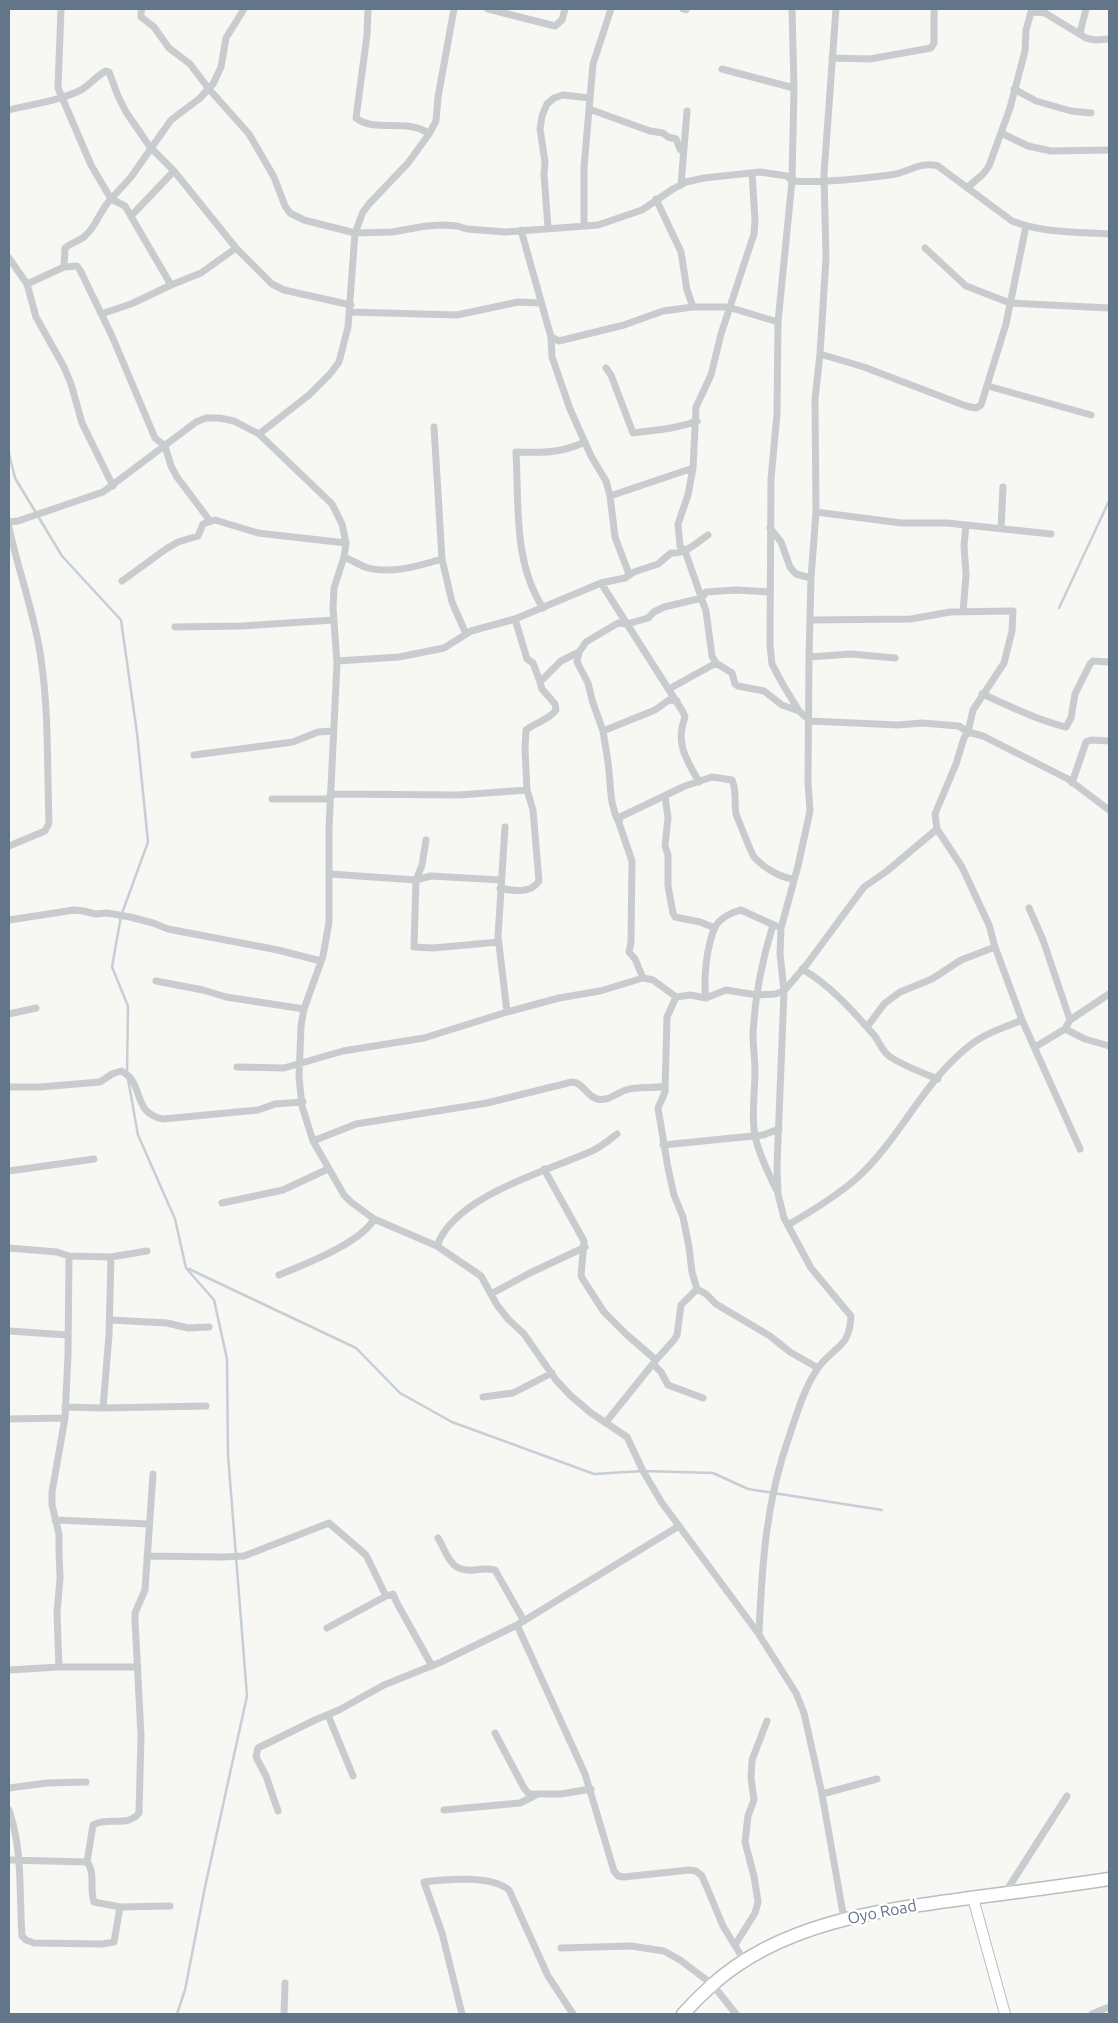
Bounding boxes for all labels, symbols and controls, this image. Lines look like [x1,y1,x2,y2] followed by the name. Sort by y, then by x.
[846,1896,918,1928] street label: Oyo Road

